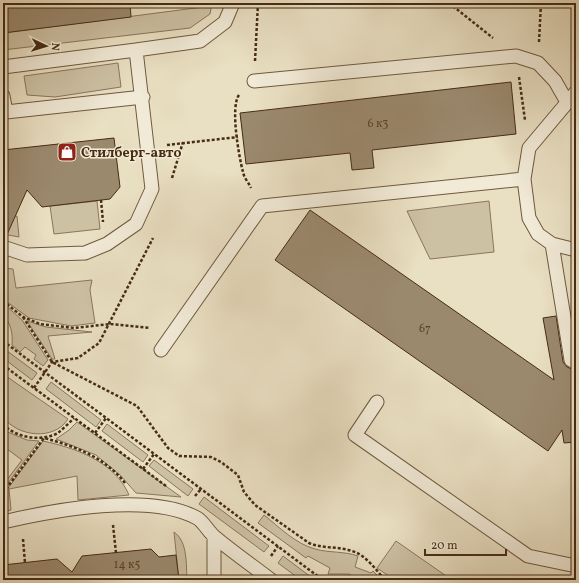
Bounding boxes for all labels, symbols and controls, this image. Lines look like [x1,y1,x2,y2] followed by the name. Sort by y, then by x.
[26,26,66,66] north arrow
[47,42,62,51] text: N
[367,116,389,132] house number: 6 к3
[56,141,78,163] shop icon: Стилберг-авто
[81,144,182,163] place label: Стилберг-авто
[419,321,431,337] house number: 67
[425,531,506,557] scale bar
[431,538,458,554] text: 20 m
[114,557,140,573] house number: 14 к5

